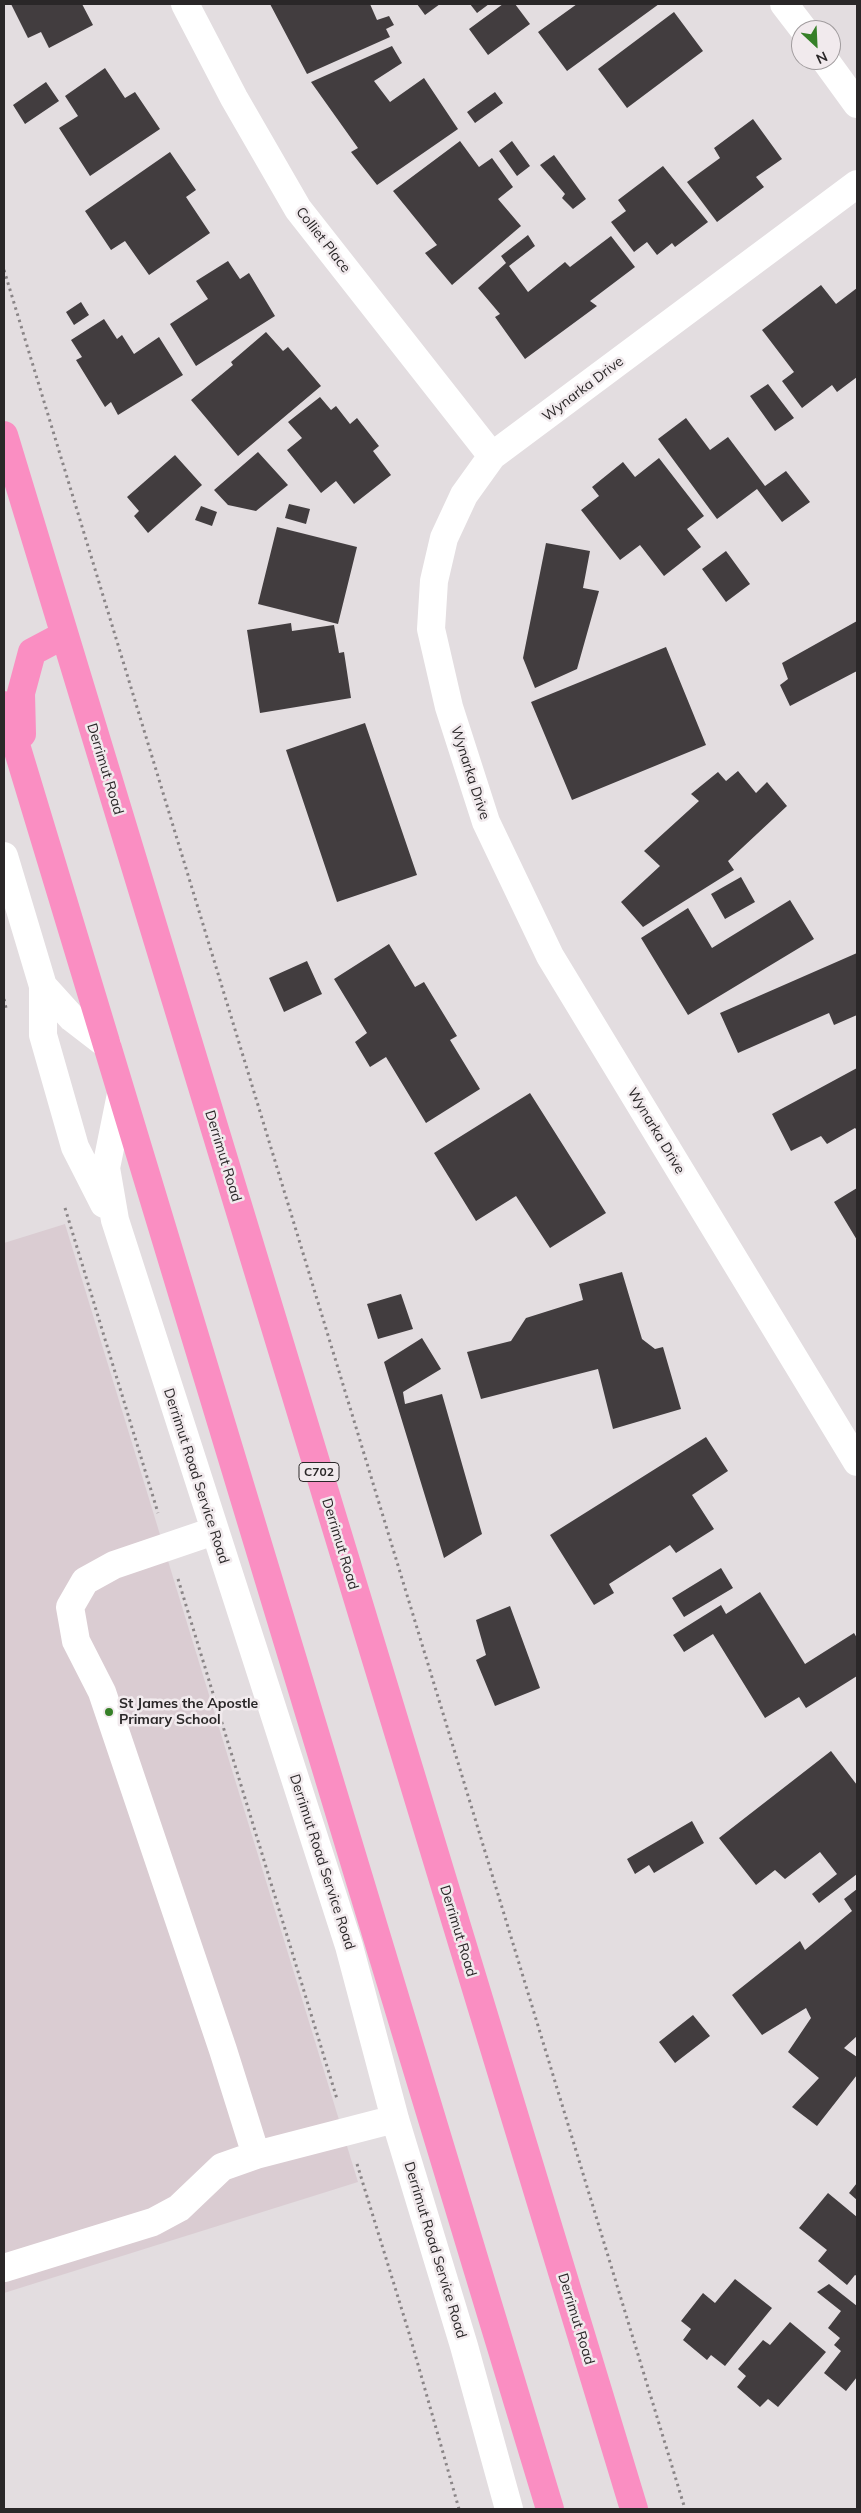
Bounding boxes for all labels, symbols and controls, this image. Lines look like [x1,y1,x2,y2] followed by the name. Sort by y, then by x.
[791,20,841,70] north arrow
[813,47,831,68] text: N
[292,204,354,276] street label: Colliet Place
[539,353,627,425] street label: Wynarka Drive
[83,721,127,817] street label: Derrimut Road
[447,724,493,822] street label: Wynarka Drive
[624,1085,688,1177] street label: Wynarka Drive
[201,1108,245,1204] street label: Derrimut Road
[160,1386,232,1566] street label: Derrimut Road Service Road
[299,1462,339,1481] road number: C702
[318,1496,362,1592] street label: Derrimut Road
[119,1696,258,1728] place label: St James the Apostle Primary School
[103,1706,115,1718] marker: St James the Apostle Primary School
[286,1772,358,1952] street label: Derrimut Road Service Road
[436,1883,480,1979] street label: Derrimut Road
[400,2160,470,2340] street label: Derrimut Road Service Road
[554,2271,598,2367] street label: Derrimut Road

